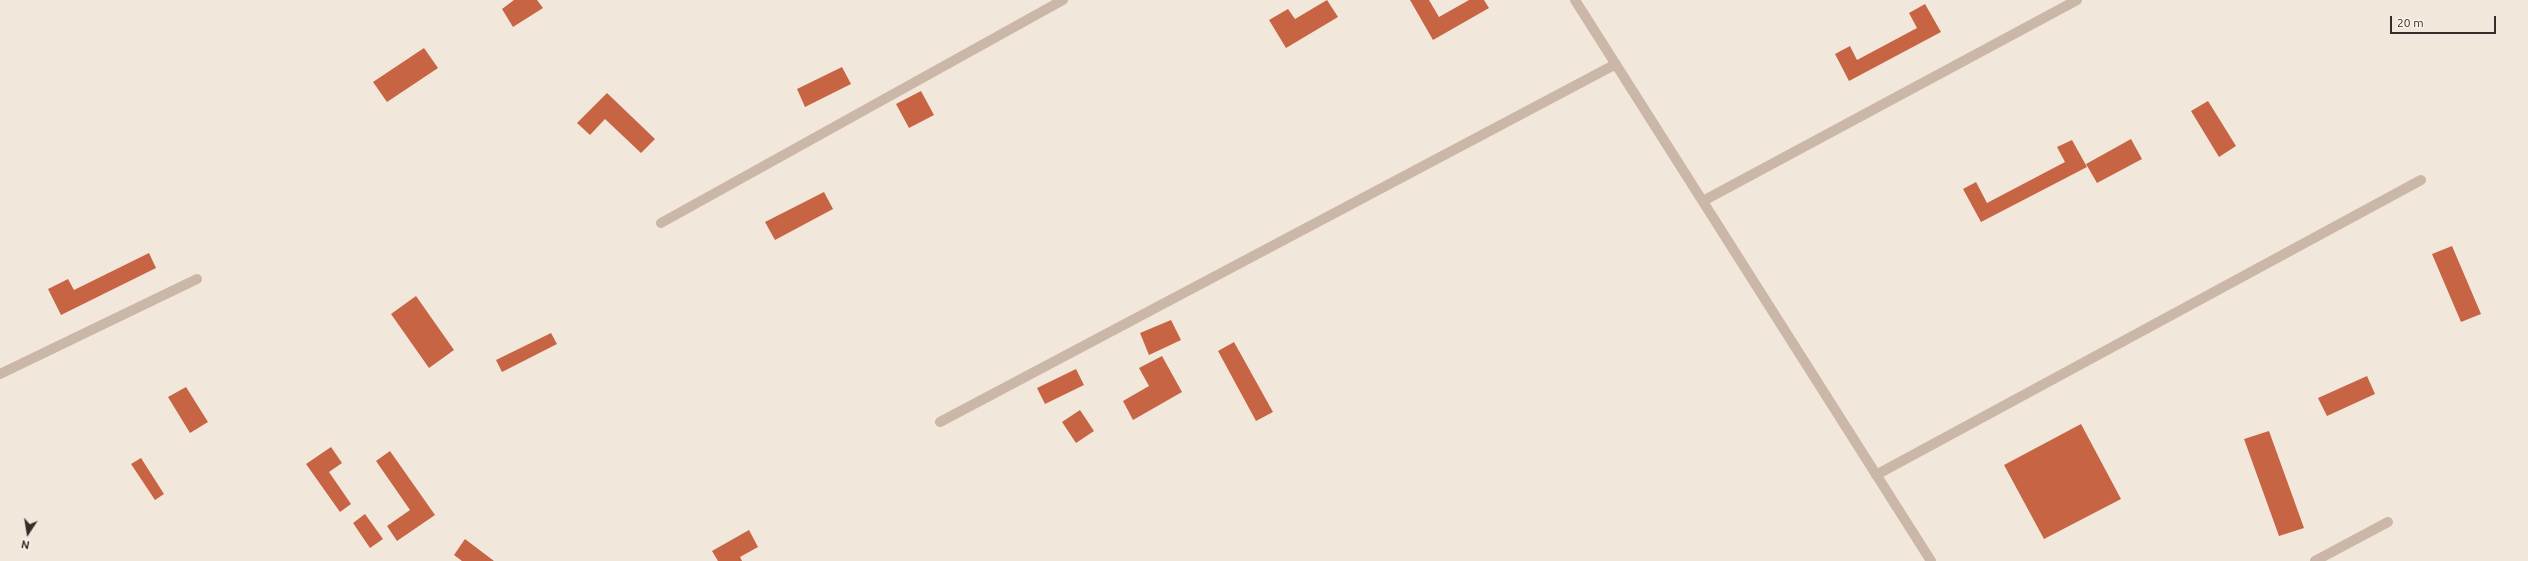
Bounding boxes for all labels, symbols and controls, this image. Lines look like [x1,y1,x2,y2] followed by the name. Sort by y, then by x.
[2392,8,2498,34] scale bar
[2397,16,2424,29] text: 20 m
[8,513,48,553] north arrow
[20,538,31,551] text: N

